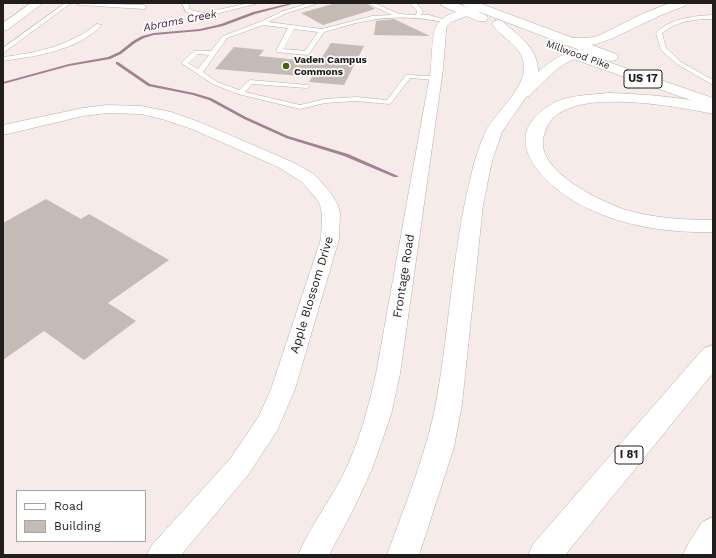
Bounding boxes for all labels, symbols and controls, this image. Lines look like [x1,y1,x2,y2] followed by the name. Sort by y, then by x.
[142,7,218,35] water label: Abrams Creek
[544,38,612,72] street label: Millwood Pike
[294,54,367,78] place label: Vaden Campus Commons
[281,61,291,71] marker: Vaden Campus Commons
[624,70,662,88] road number: US 17
[390,233,418,319] street label: Frontage Road
[287,235,337,355] street label: Apple Blossom Drive
[615,446,643,464] road number: I 81
[16,490,146,542] legend
[54,499,83,513] text: Road
[54,519,101,533] text: Building

